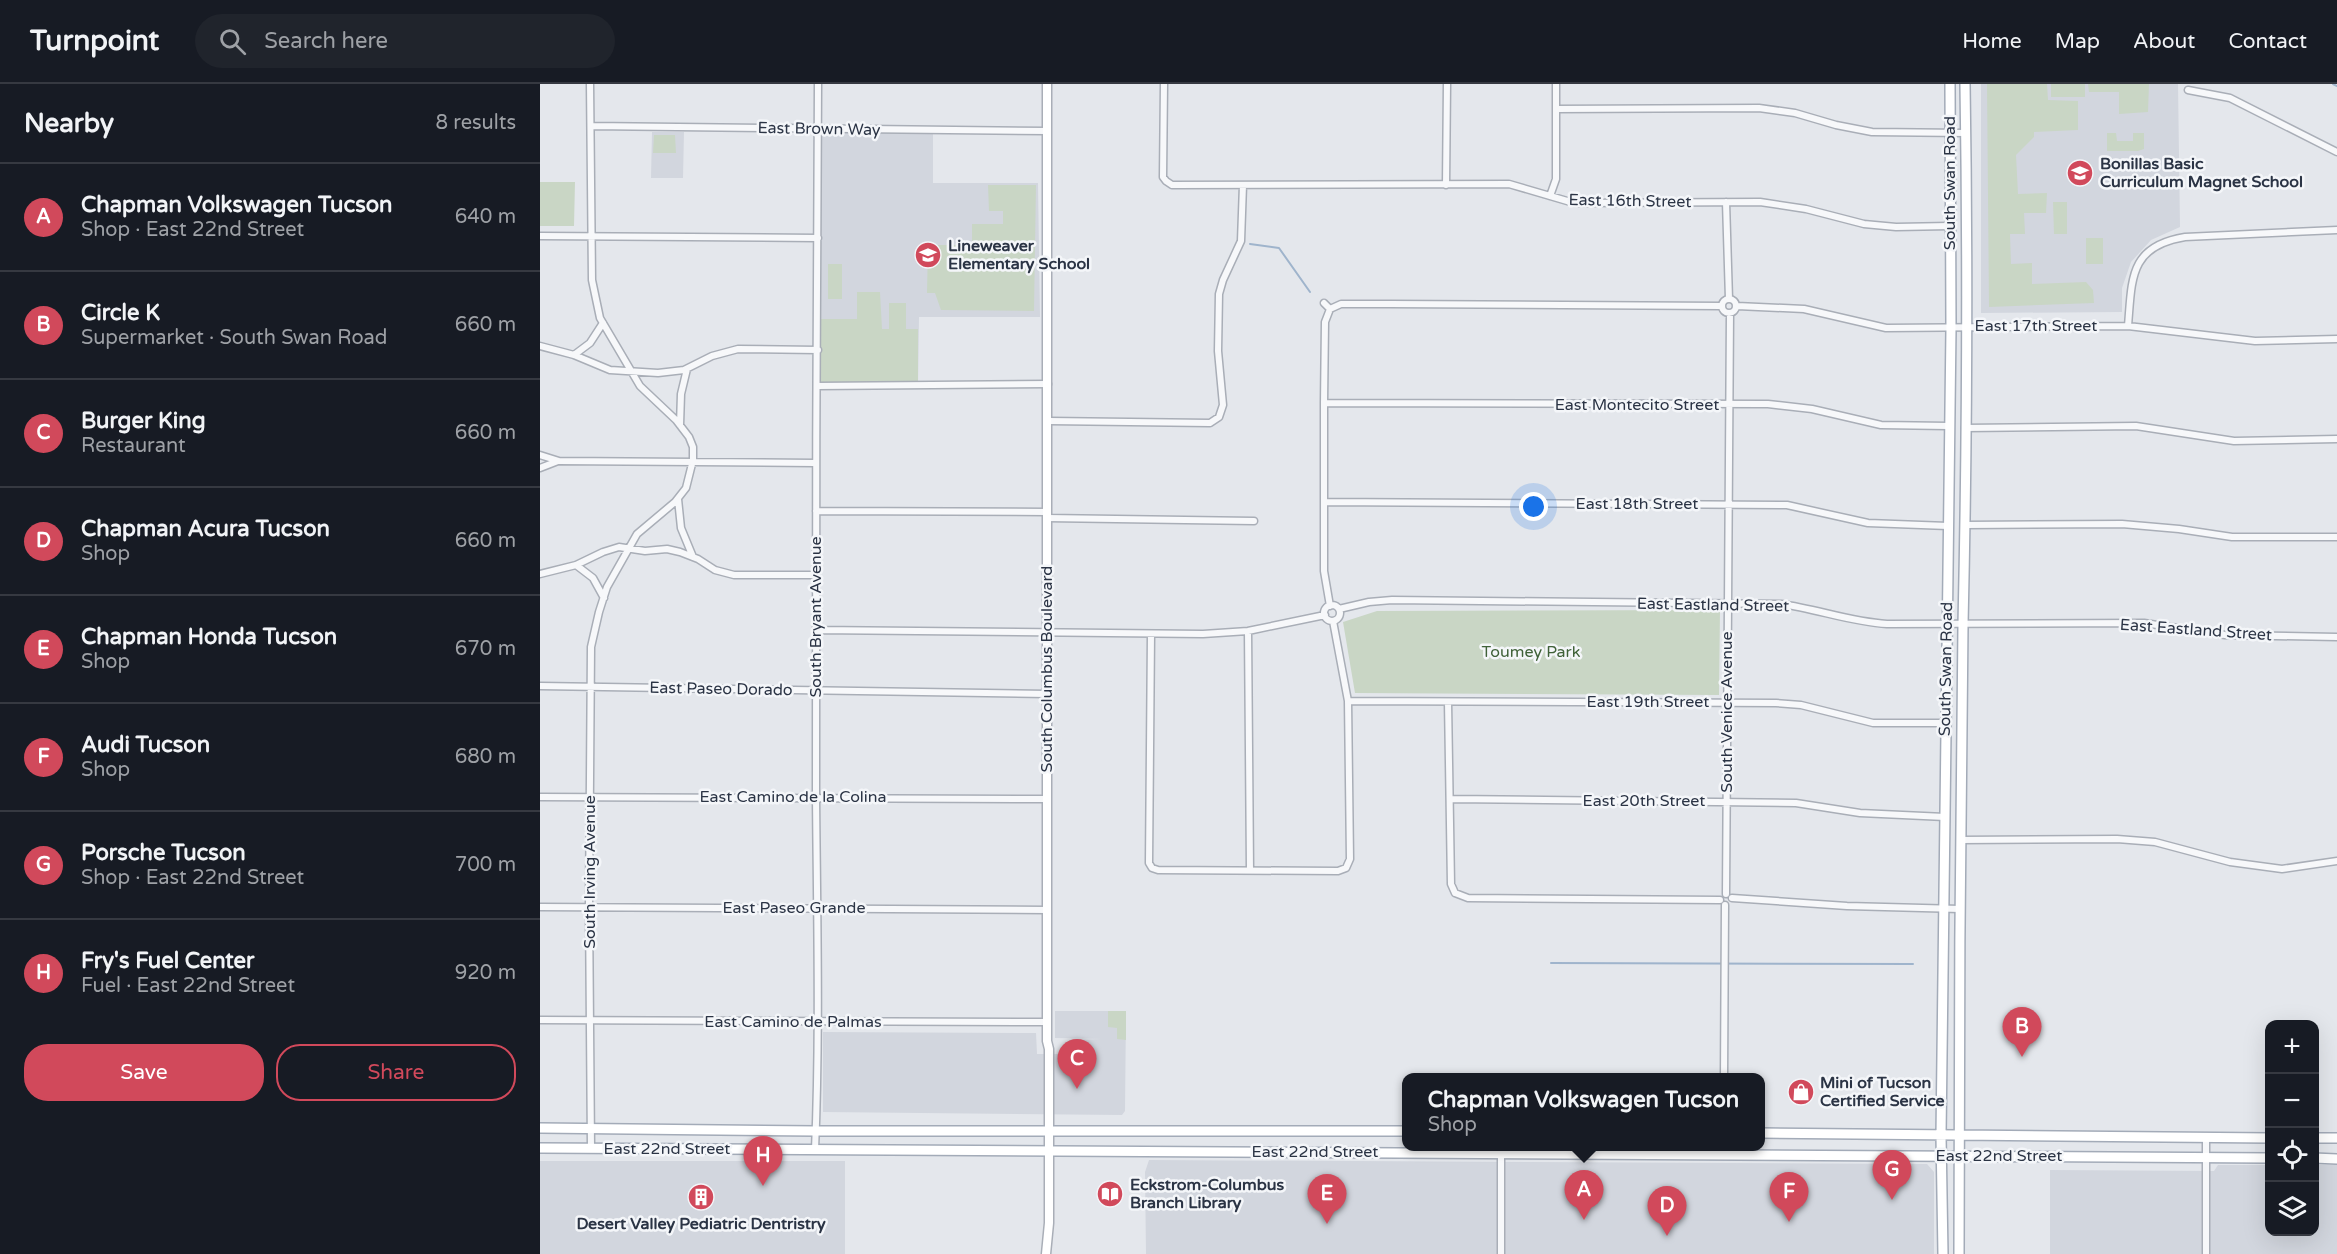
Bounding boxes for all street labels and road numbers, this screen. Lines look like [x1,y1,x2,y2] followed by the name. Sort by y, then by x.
[1940,116,1960,250] street label: South Swan Road
[757,118,881,140] street label: East Brown Way
[1568,190,1692,212] street label: East 16th Street
[1975,316,2097,336] street label: East 17th Street
[1555,395,1719,415] street label: East Montecito Street
[1576,494,1698,514] street label: East 18th Street
[806,536,826,698] street label: South Bryant Avenue
[1037,566,1057,772] street label: South Columbus Boulevard
[1637,594,1789,616] street label: East Eastland Street
[1935,602,1957,736] street label: South Swan Road
[2119,615,2273,645] street label: East Eastland Street
[1717,631,1737,793] street label: South Venice Avenue
[649,678,793,700] street label: East Paseo Dorado
[1587,692,1709,712] street label: East 19th Street
[699,787,887,807] street label: East Camino de la Colina
[1583,791,1705,811] street label: East 20th Street
[580,795,600,949] street label: South Irving Avenue
[722,898,866,918] street label: East Paseo Grande
[704,1012,882,1032] street label: East Camino de Palmas
[604,1139,730,1159] street label: East 22nd Street
[1252,1142,1378,1162] street label: East 22nd Street
[1936,1146,2062,1166] street label: East 22nd Street

